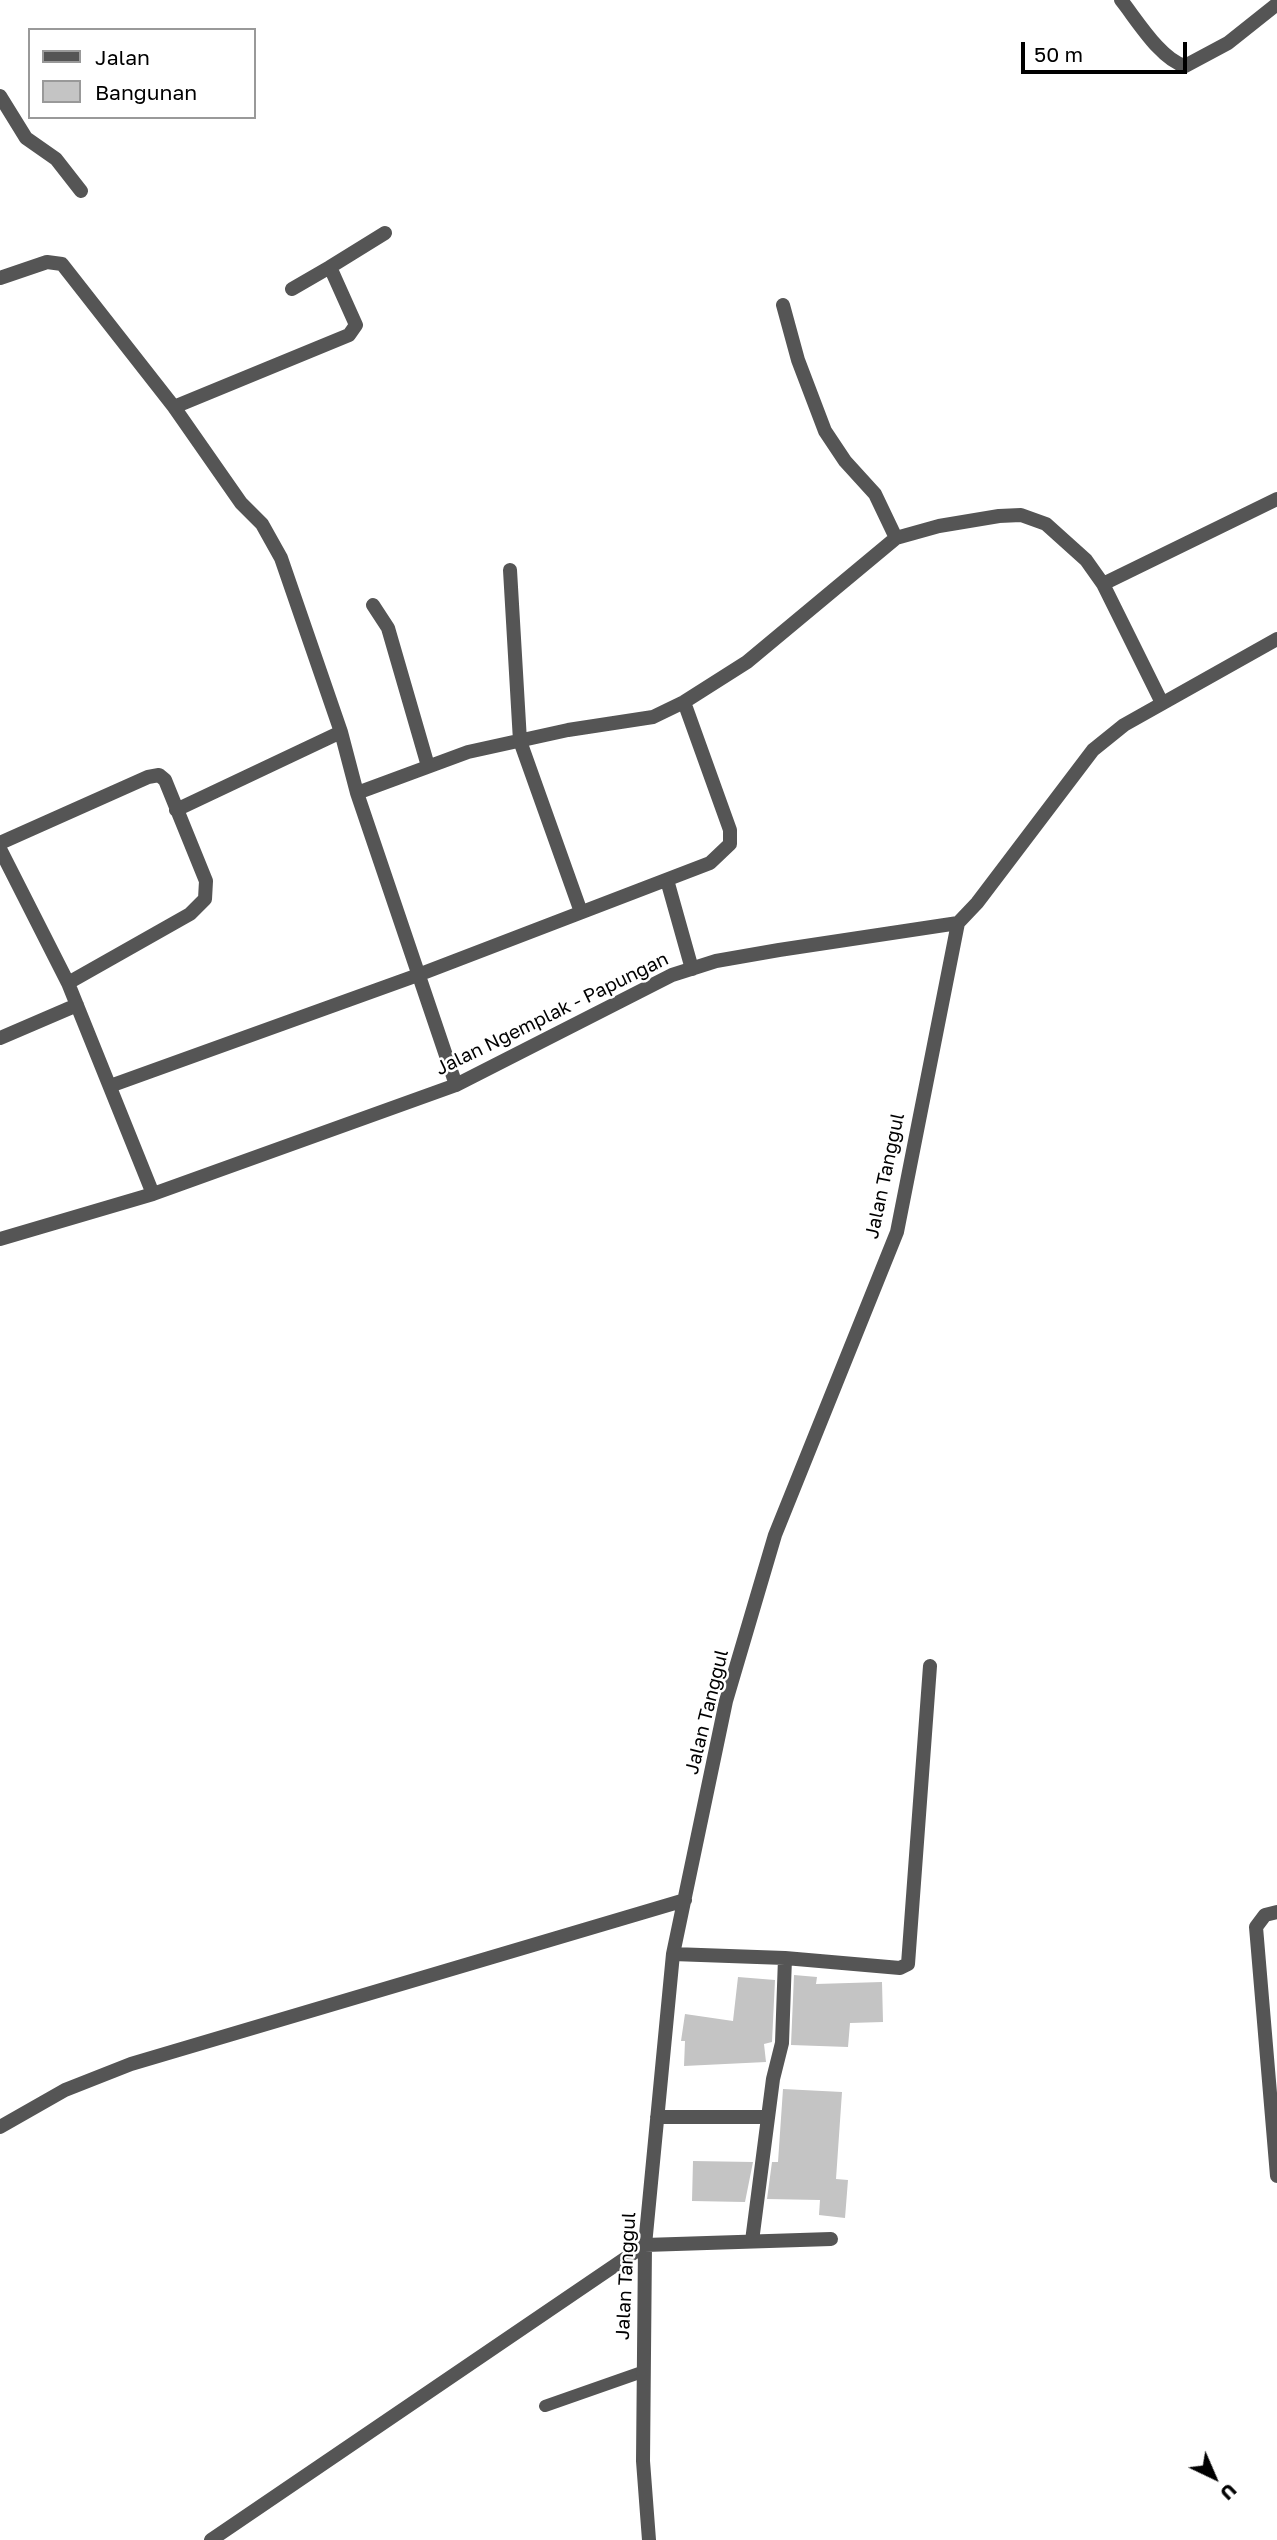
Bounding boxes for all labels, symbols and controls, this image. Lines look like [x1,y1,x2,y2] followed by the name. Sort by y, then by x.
[28,28,256,119] legend
[1025,28,1191,72] scale bar
[1034,41,1083,67] text: 50 m
[95,44,150,70] text: Jalan
[95,79,197,105] text: Bangunan
[432,948,672,1080] street label: Jalan Ngemplak - Papungan
[861,1111,909,1241] street label: Jalan Tanggul
[680,1647,734,1777] street label: Jalan Tanggul
[611,2212,641,2340] street label: Jalan Tanggul
[1179,2442,1249,2512] north arrow
[1216,2479,1242,2506] text: U

